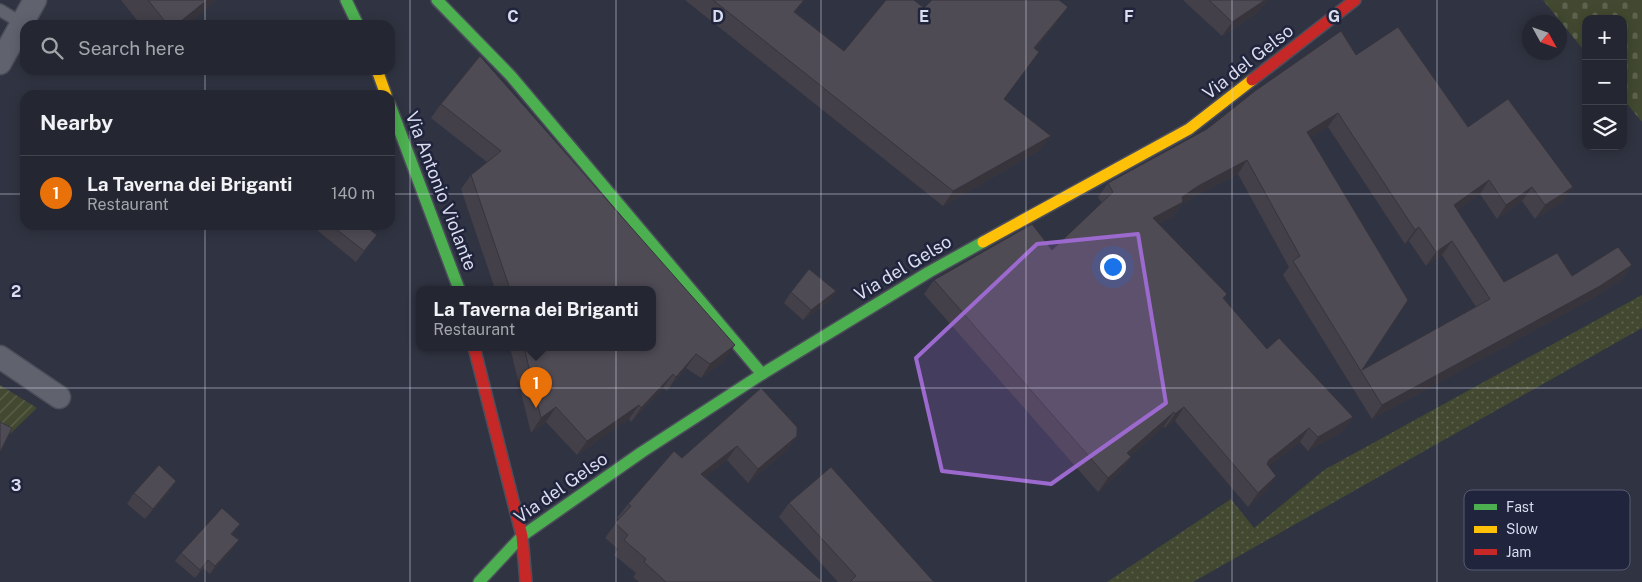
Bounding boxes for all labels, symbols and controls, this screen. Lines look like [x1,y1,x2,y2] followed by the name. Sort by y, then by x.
[507,7,519,26] text: C
[712,7,724,26] text: D
[919,7,929,26] text: E
[1124,7,1134,26] text: F
[1328,7,1340,26] text: G
[1522,15,1567,60] north arrow
[1582,15,1627,150] map controls
[1582,15,1627,60] button: +
[20,20,395,75] search box
[1198,20,1297,104] street label: Via del Gelso
[38,34,66,62] icon: search
[78,37,185,59] text: Search here
[1582,60,1627,105] button: −
[1582,105,1627,150] button: layers
[401,108,481,273] street label: Via Antonio Violante
[40,110,113,135] text: Nearby
[87,173,292,195] text: La Taverna dei Briganti
[53,184,59,203] text: 1
[331,184,375,203] text: 140 m
[87,195,169,214] text: Restaurant
[850,230,955,305] street label: Via del Gelso
[1100,254,1126,280] your location
[11,282,21,301] text: 2
[416,286,656,351] popup
[433,298,639,320] text: La Taverna dei Briganti
[433,320,515,339] text: Restaurant
[520,367,552,408] pin: 1
[510,448,611,528] street label: Via del Gelso
[11,476,21,495] text: 3
[1464,490,1630,570] legend
[1506,499,1534,515] text: Fast
[1506,521,1538,537] text: Slow
[1506,544,1531,560] text: Jam

